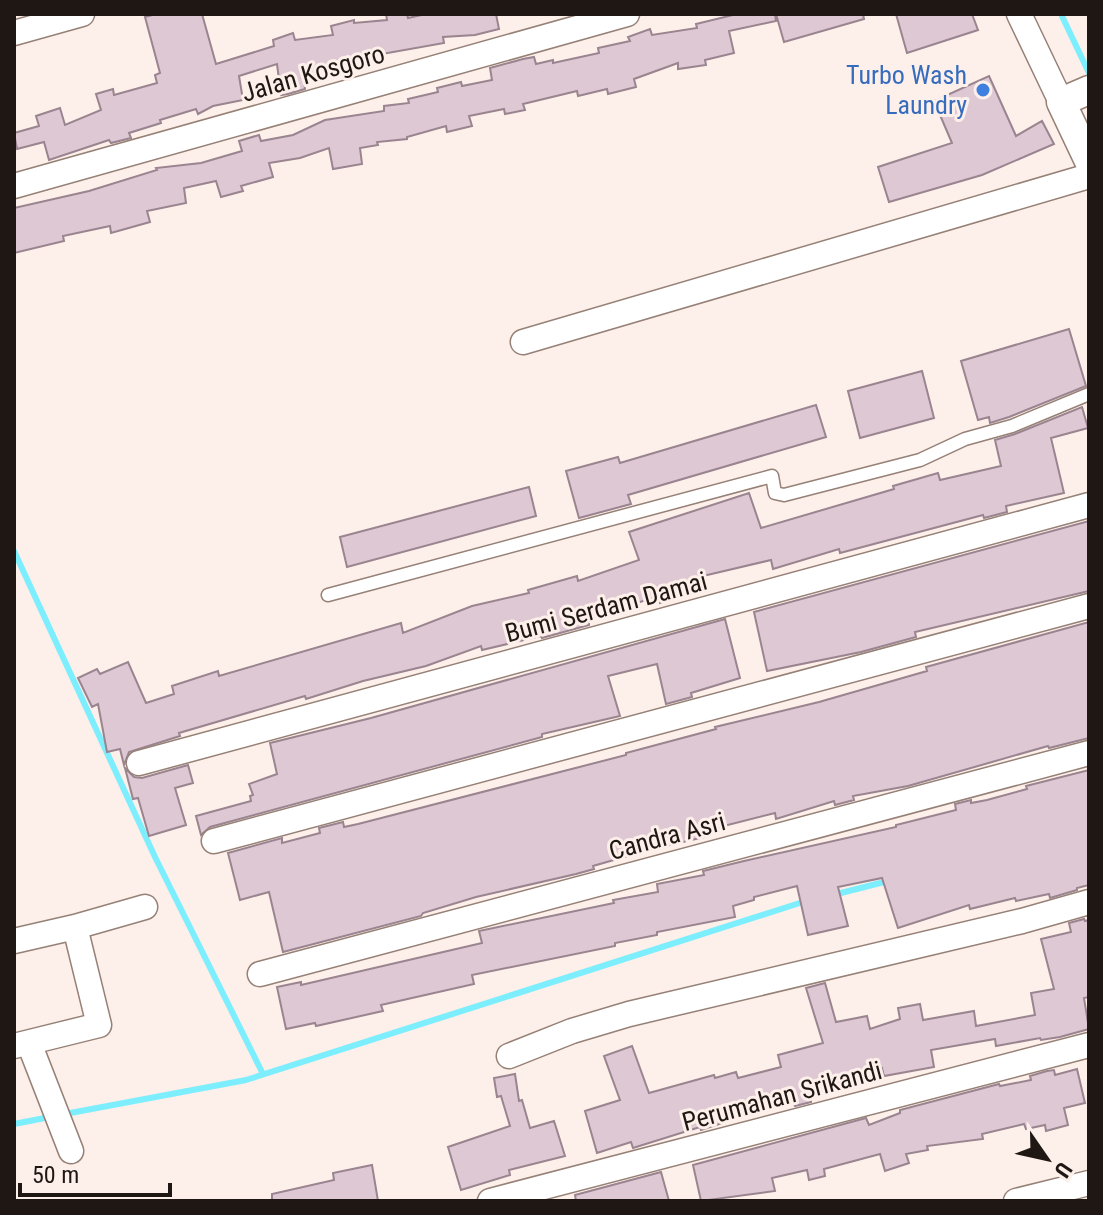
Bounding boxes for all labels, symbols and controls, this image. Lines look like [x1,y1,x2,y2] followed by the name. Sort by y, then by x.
[238,38,388,108] street label: Jalan Kosgoro
[846,60,967,120] place label: Turbo Wash Laundry
[974,81,992,99] marker: Turbo Wash Laundry
[502,566,710,648] street label: Bumi Serdam Damai
[606,806,728,866] street label: Candra Asri
[679,1055,885,1137] street label: Perumahan Srikandi
[1007,1119,1087,1199] north arrow
[20,1147,170,1197] scale bar
[1049,1158,1077,1182] text: U
[32,1161,79,1189] text: 50 m

